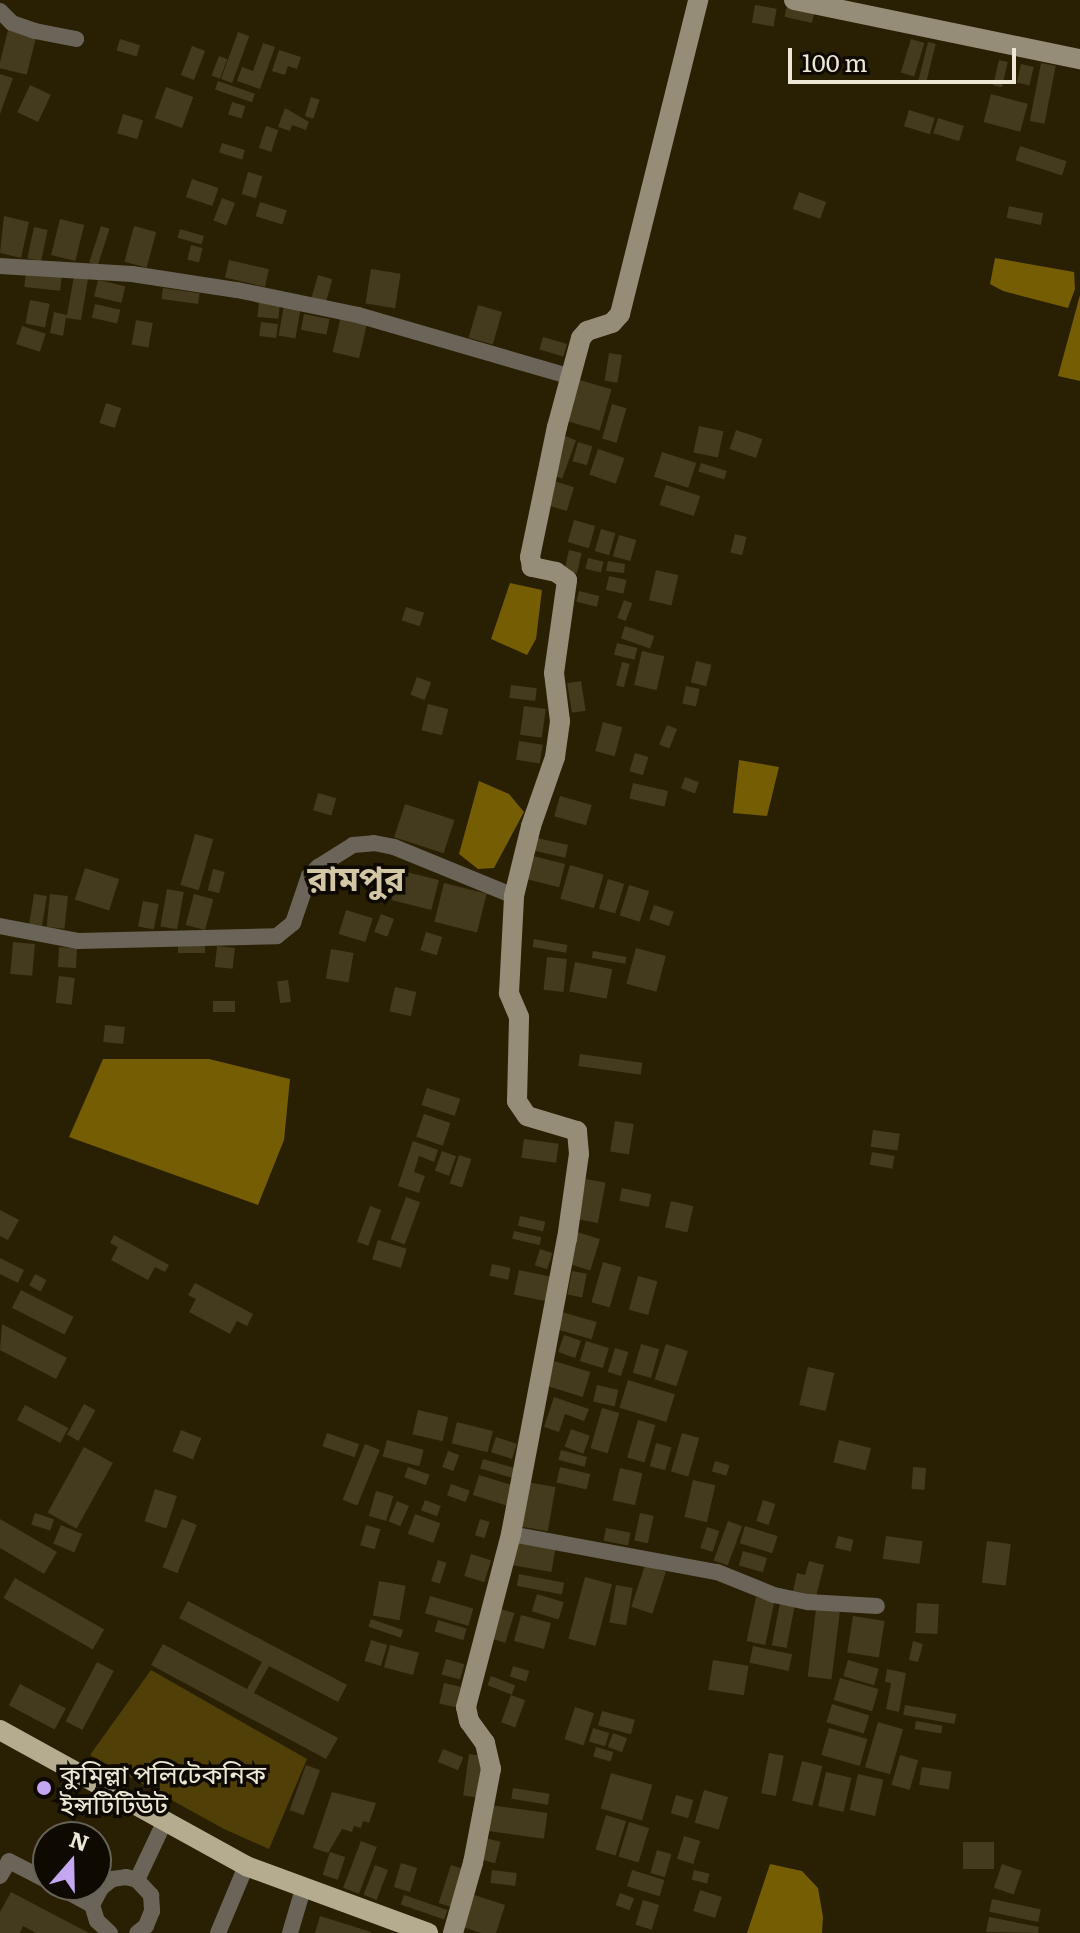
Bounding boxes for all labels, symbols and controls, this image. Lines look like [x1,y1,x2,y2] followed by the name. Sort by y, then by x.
[792,32,1020,82] scale bar
[802,44,868,79] text: 100 m
[308,857,404,897] district label: রামপুর
[60,1757,266,1818] place label: কুমিল্লা পলিটেকনিক ইন্সটিটিউট
[35,1779,53,1797] marker: কুমিল্লা পলিটেকনিক ইন্সটিটিউট
[32,1821,112,1901] north arrow
[65,1821,94,1859] text: N

